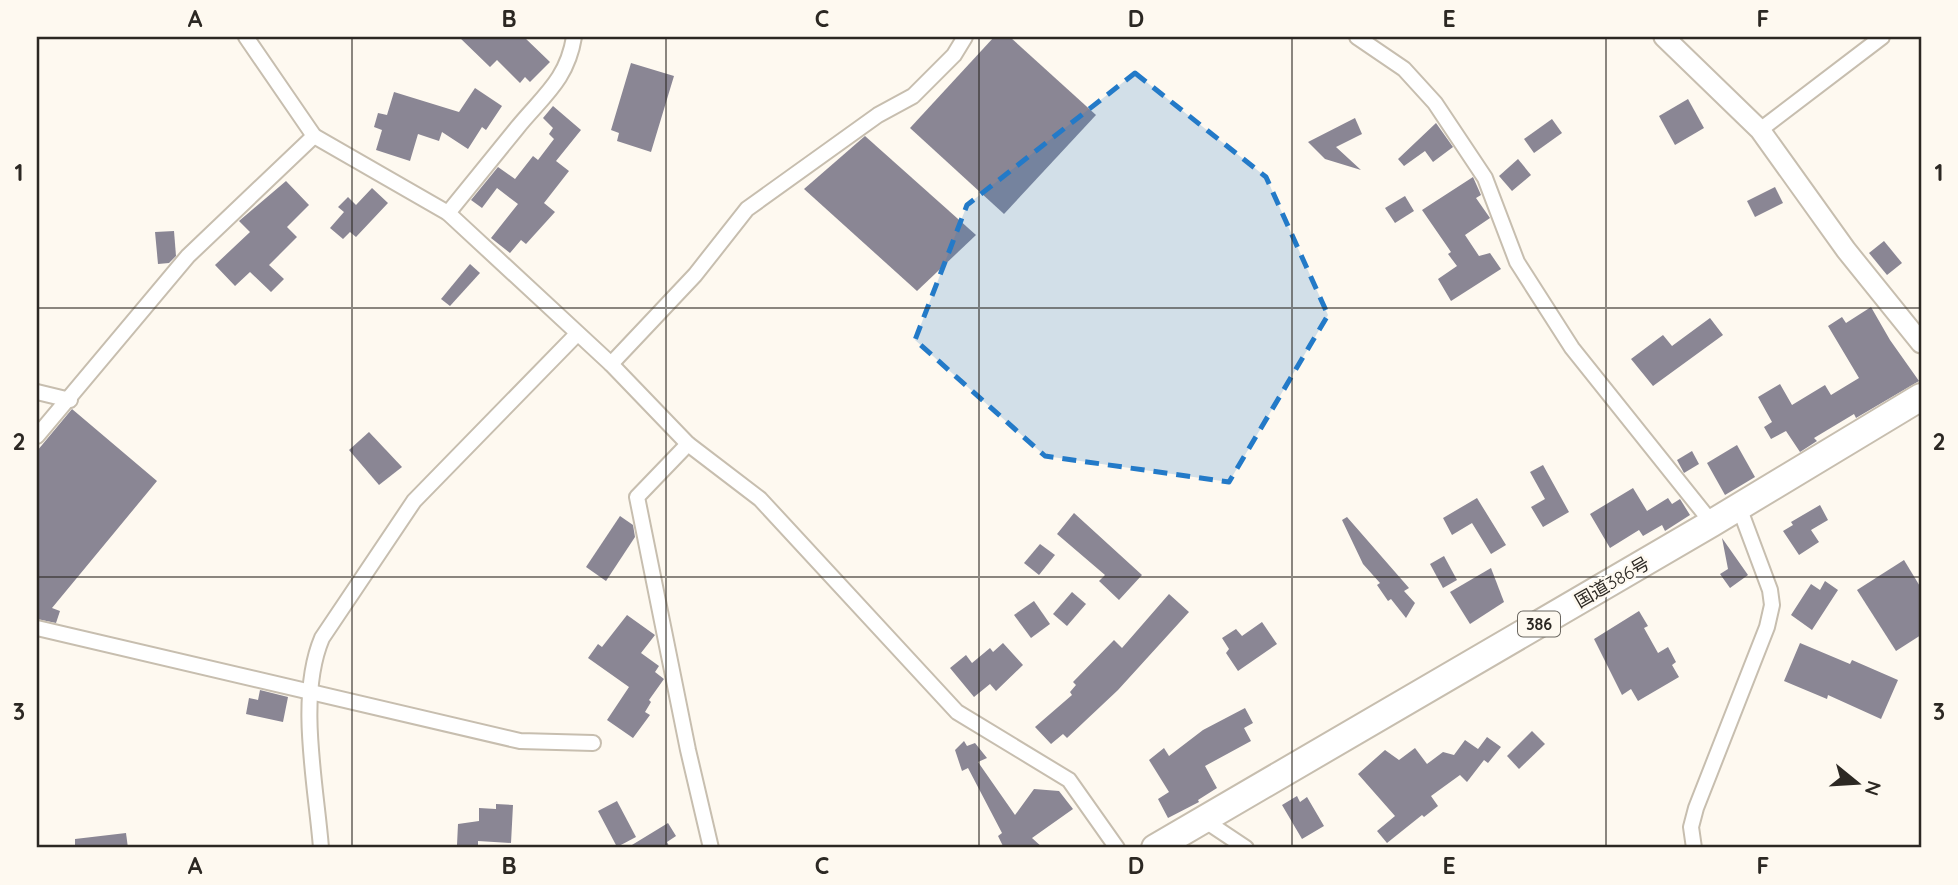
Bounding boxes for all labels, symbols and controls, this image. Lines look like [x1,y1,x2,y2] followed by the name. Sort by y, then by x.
[188,4,203,33] text: A
[501,4,517,33] text: B
[815,4,829,33] text: C
[1128,4,1144,33] text: D
[1442,4,1456,33] text: E
[1757,4,1769,33] text: F
[15,158,23,187] text: 1
[1935,158,1943,187] text: 1
[12,427,26,456] text: 2
[1932,427,1946,456] text: 2
[1570,551,1654,613] street label: 国道386号
[1518,611,1560,636] road number: 386
[13,697,25,726] text: 3
[1933,697,1945,726] text: 3
[1822,748,1892,818] north arrow
[1860,778,1887,799] text: N
[188,851,203,880] text: A
[501,851,517,880] text: B
[815,851,829,880] text: C
[1128,851,1144,880] text: D
[1442,851,1456,880] text: E
[1757,851,1769,880] text: F

